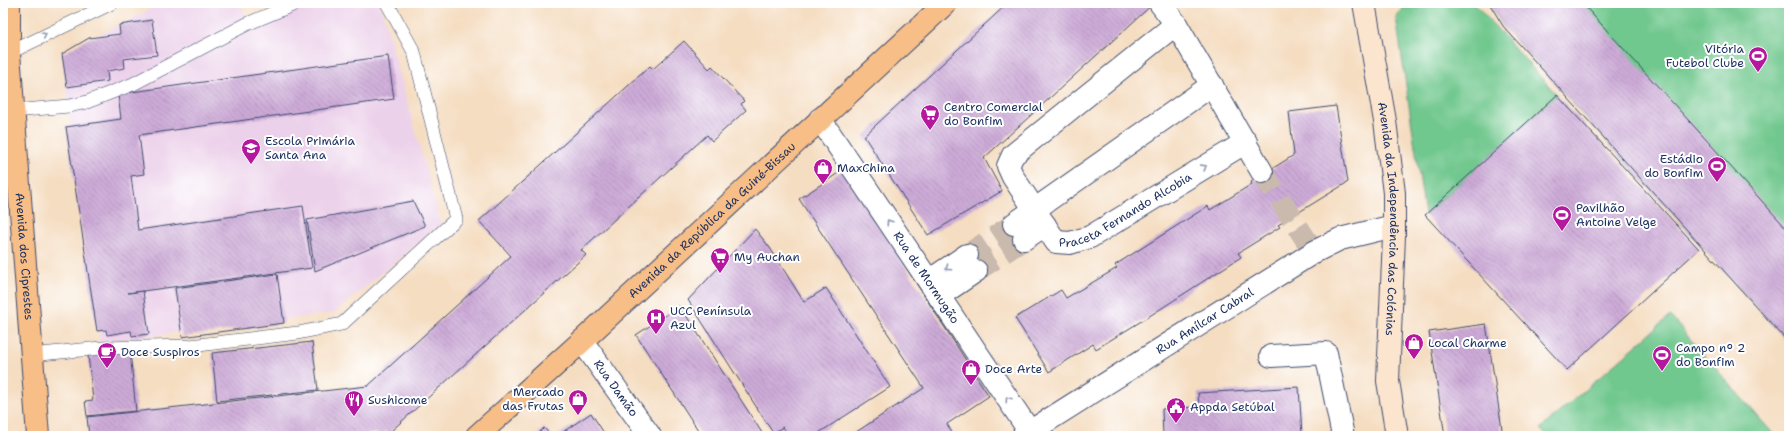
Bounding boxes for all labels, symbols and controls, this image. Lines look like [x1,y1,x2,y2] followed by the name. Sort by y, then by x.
[40,33,47,40] one-way arrow
[1666,41,1745,71] place label: Vitória Futebol Clube
[1747,45,1769,73] sports icon: Vitória Futebol Clube
[944,99,1043,129] place label: Centro Comercial do Bonfim
[1374,101,1402,336] street label: Avenida da Independência das Colónias
[919,103,941,131] supermarket icon: Centro Comercial do Bonfim
[265,133,355,163] place label: Escola Primária Santa Ana
[240,137,262,165] school or university icon: Escola Primária Santa Ana
[625,139,799,302] street label: Avenida da República da Guiné-Bissau
[1644,151,1703,181] place label: Estádio do Bonfim
[1706,155,1728,183] sports icon: Estádio do Bonfim
[812,157,834,185] shop icon: MaxChina
[837,160,895,176] place label: MaxChina
[1200,165,1207,172] one-way arrow
[1058,169,1195,251] street label: Praceta Fernando Alcobia
[12,192,37,321] street label: Avenida dos Ciprestes
[1576,200,1657,230] place label: Pavilhão Antoine Velge
[1551,204,1573,232] sports icon: Pavilhão Antoine Velge
[887,219,894,226] one-way arrow
[890,228,963,327] street label: Rua de Mormugão
[709,246,731,274] supermarket icon: My Auchan
[734,249,800,265] place label: My Auchan
[945,263,952,271] one-way arrow
[1153,284,1257,358] street label: Rua Amílcar Cabral
[670,303,752,333] place label: UCC Península Azul
[645,307,667,335] hospital icon: UCC Península Azul
[1403,332,1425,360] shop icon: Local Charme
[1428,335,1507,351] place label: Local Charme
[1676,340,1745,370] place label: Campo nº 2 do Bonfim
[96,341,118,369] cafe icon: Doce Suspiros
[121,344,200,360] place label: Doce Suspiros
[1651,344,1673,372] sports icon: Campo nº 2 do Bonfim
[590,356,642,420] street label: Rua Damão
[960,358,982,386] shop icon: Doce Arte
[985,361,1043,377] place label: Doce Arte
[502,384,564,414] place label: Mercado das Frutas
[567,388,589,416] shop icon: Mercado das Frutas
[343,389,365,417] restaurant icon: Sushicome
[368,392,428,408] place label: Sushicome
[1165,396,1187,424] public building icon: Appda Setúbal
[1006,397,1013,404] one-way arrow
[1190,399,1275,415] place label: Appda Setúbal

